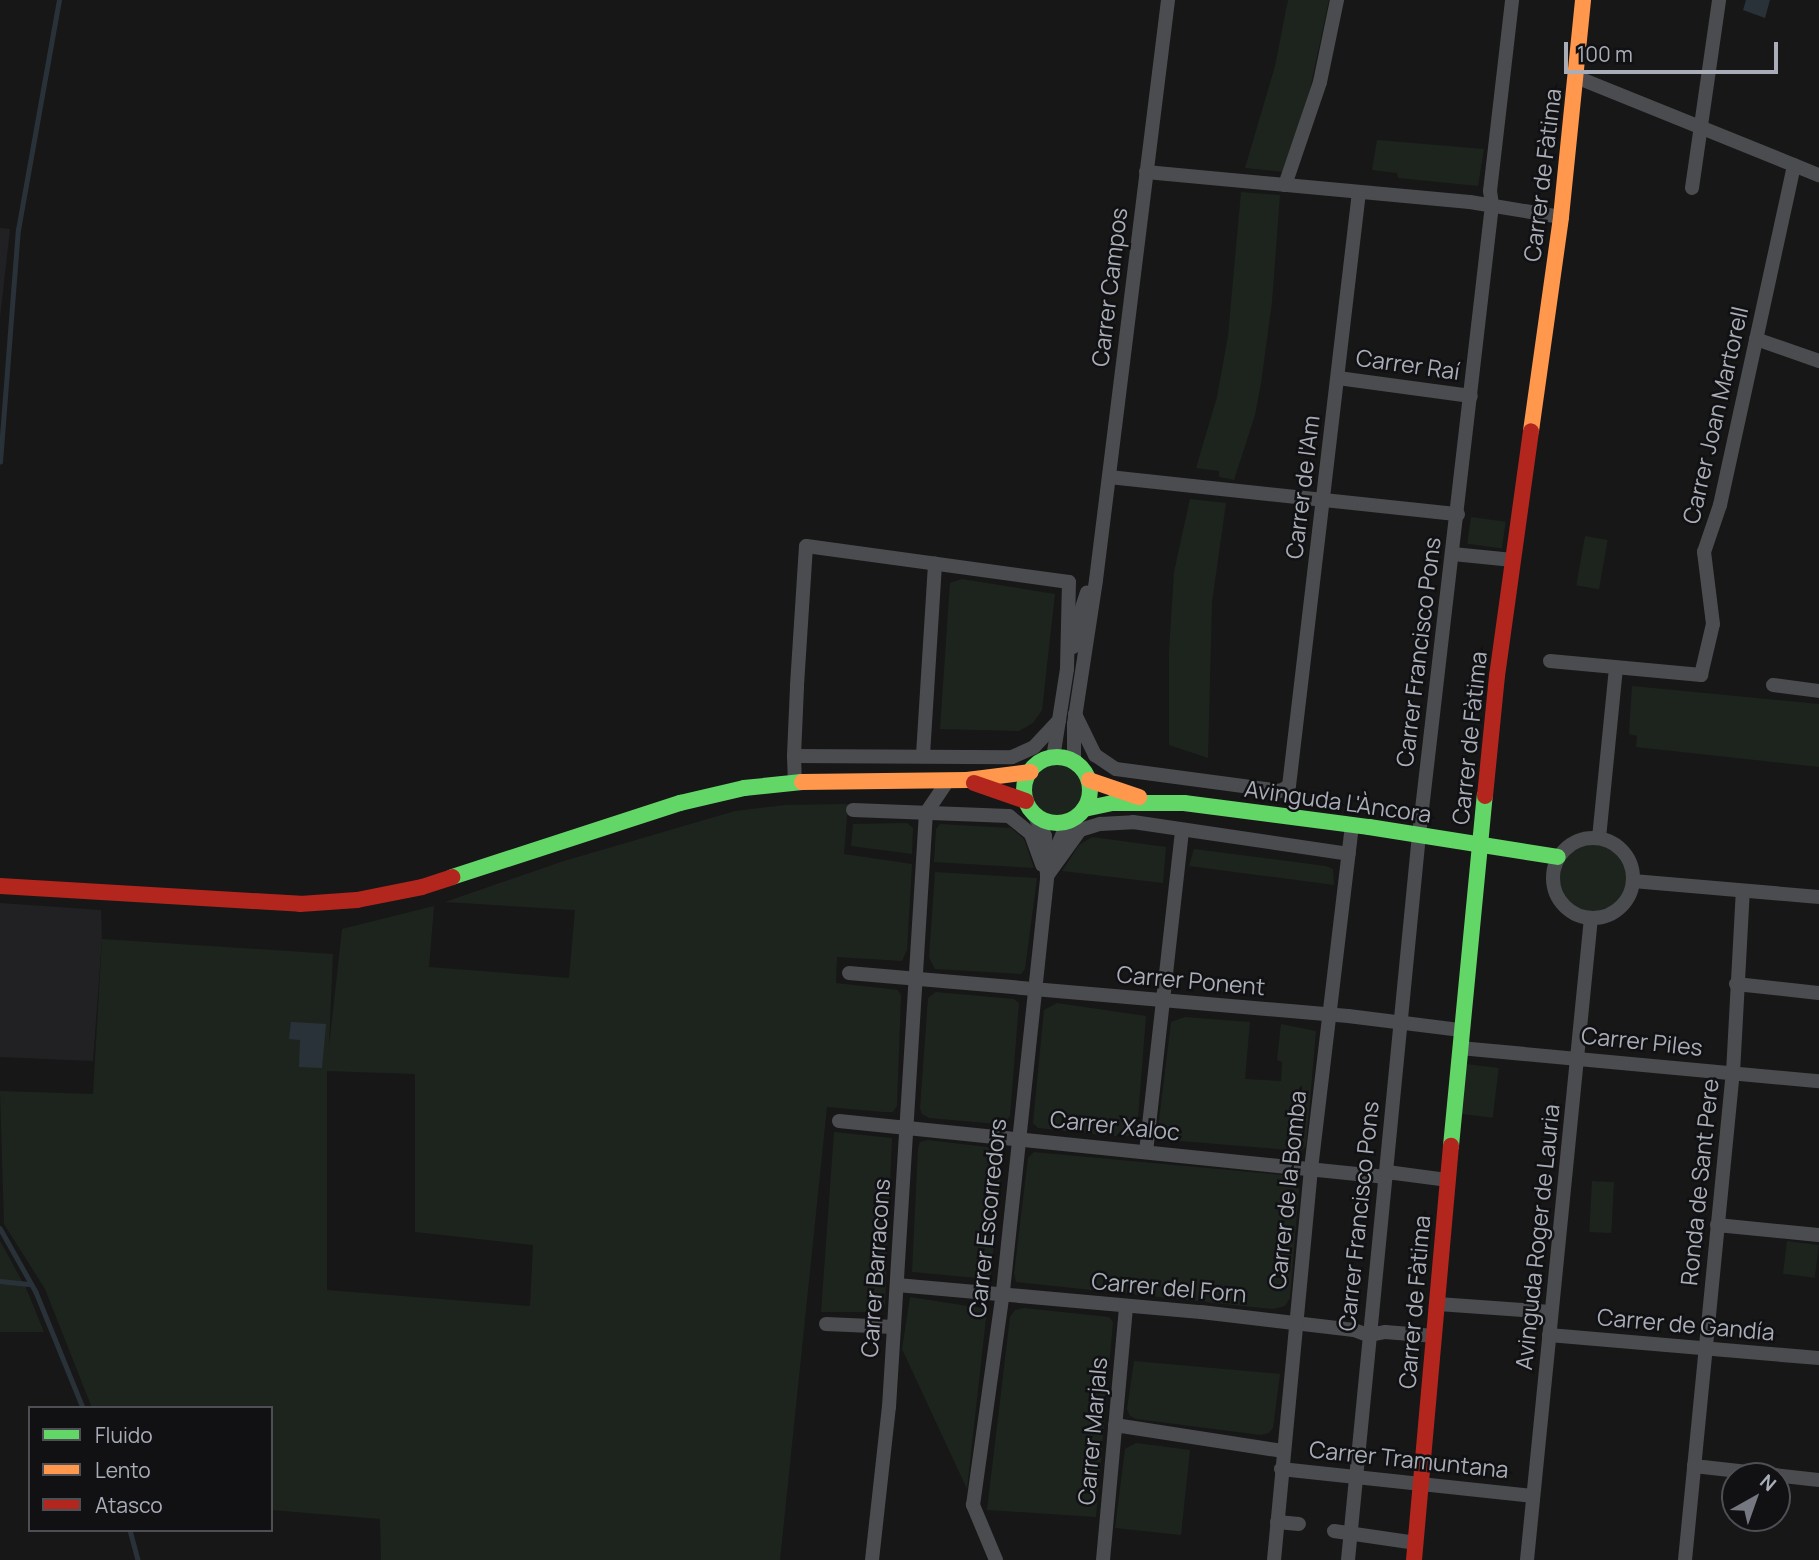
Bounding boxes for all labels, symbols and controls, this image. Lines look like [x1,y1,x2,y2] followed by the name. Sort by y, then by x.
[1567,28,1780,72] scale bar
[1577,40,1633,68] text: 100 m
[1518,87,1566,263] street label: Carrer de Fàtima
[1086,206,1132,368] street label: Carrer Campos
[1677,304,1753,526] street label: Carrer Joan Martorell
[1354,343,1462,385] street label: Carrer Raí
[1279,414,1325,560] street label: Carrer de l'Am
[1390,536,1446,768] street label: Carrer Francisco Pons
[1446,650,1492,826] street label: Carrer de Fàtima
[1243,774,1433,828] street label: Avinguda L'Àncora
[1116,960,1266,1000] street label: Carrer Ponent
[1580,1021,1704,1061] street label: Carrer Piles
[1674,1077,1724,1287] street label: Ronda de Sant Pere
[1263,1089,1311,1291] street label: Carrer de la Bomba
[1332,1100,1384,1332] street label: Carrer Francisco Pons
[1509,1103,1565,1371] street label: Avinguda Roger de Lauria
[1049,1104,1181,1146] street label: Carrer Xaloc
[963,1117,1011,1319] street label: Carrer Escorredors
[855,1178,895,1358] street label: Carrer Barracons
[1393,1214,1435,1390] street label: Carrer de Fàtima
[1090,1266,1248,1308] street label: Carrer del Forn
[1596,1302,1776,1346] street label: Carrer de Gandía
[1072,1356,1112,1506] street label: Carrer Marjals
[28,1406,273,1532] legend
[95,1421,153,1449] text: Fluido
[1308,1435,1510,1483] street label: Carrer Tramuntana
[95,1456,151,1484] text: Lento
[1721,1462,1791,1532] north arrow
[1755,1468,1782,1497] text: N
[95,1491,163,1519] text: Atasco

